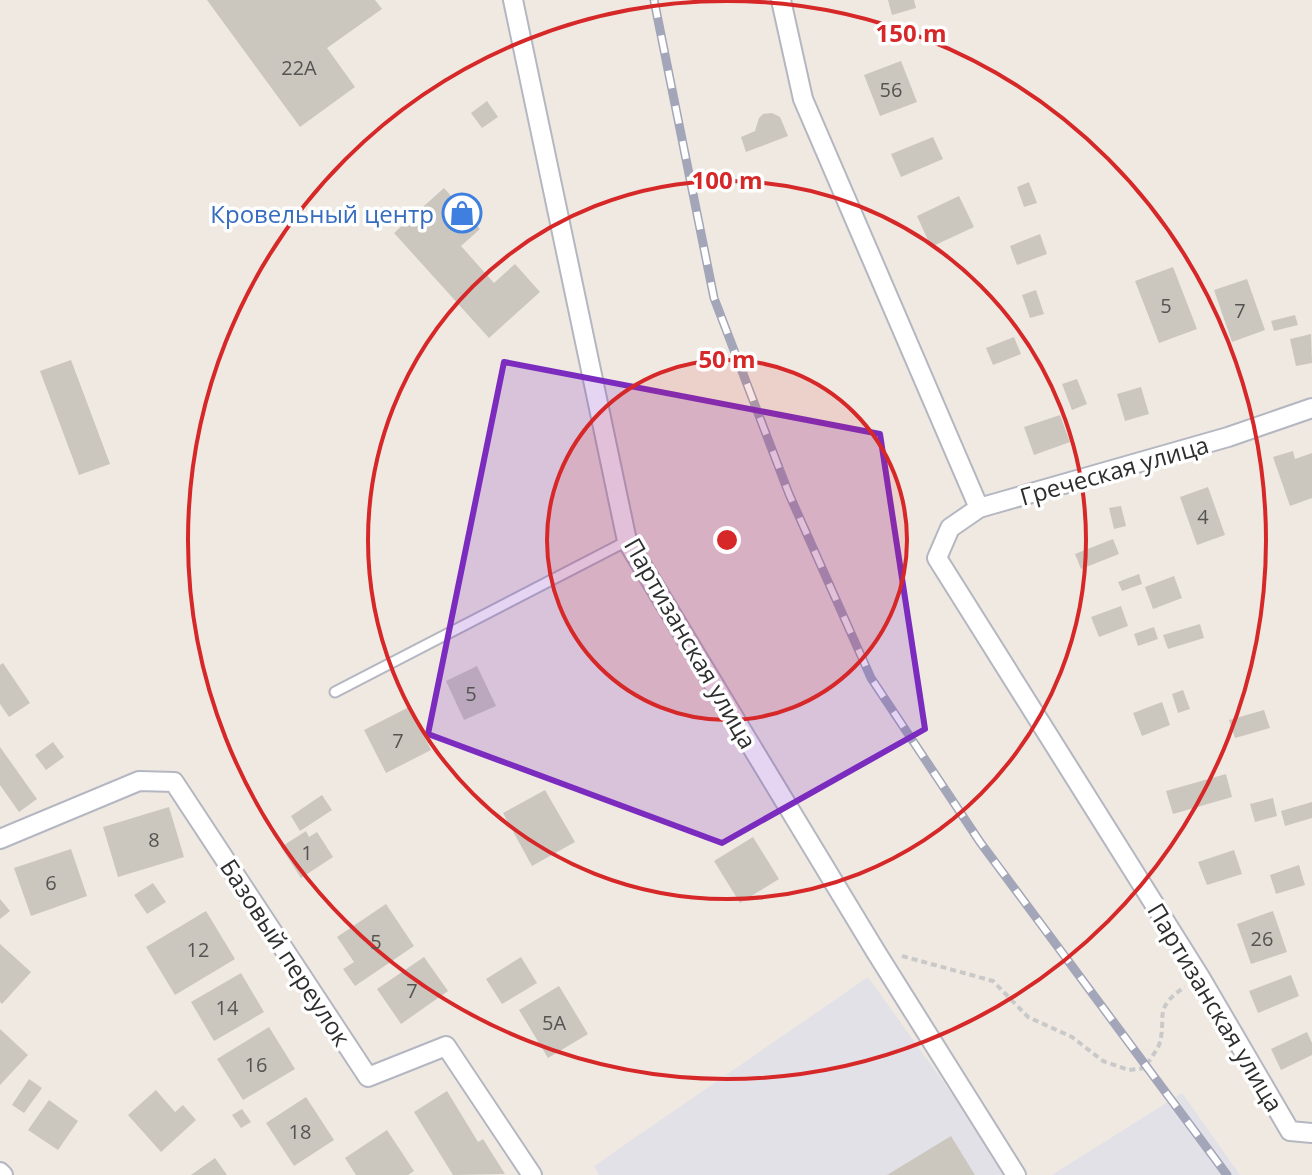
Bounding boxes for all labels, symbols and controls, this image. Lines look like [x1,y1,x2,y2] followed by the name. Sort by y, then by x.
[876,16,946,49] text: 150 m
[281,54,317,81] house number: 22А
[880,76,902,103] house number: 56
[692,163,762,196] text: 100 m
[441,192,483,234] shop icon: Кровельный центр
[210,197,434,230] place label: Кровельный центр
[1160,292,1172,319] house number: 5
[1234,297,1246,324] house number: 7
[698,342,756,375] text: 50 m
[1016,427,1212,513] street label: Греческая улица
[1197,503,1209,530] house number: 4
[713,526,741,554] centre of rings
[617,532,765,754] street label: Партизанская улица
[465,680,477,707] house number: 5
[392,727,404,754] house number: 7
[148,826,160,853] house number: 8
[301,839,313,866] house number: 1
[213,852,359,1052] street label: Базовый переулок
[45,869,57,896] house number: 6
[1140,896,1292,1118] street label: Партизанская улица
[1251,925,1273,952] house number: 26
[370,928,382,955] house number: 5
[187,936,209,963] house number: 12
[406,977,418,1004] house number: 7
[216,994,239,1021] house number: 14
[542,1009,566,1036] house number: 5А
[245,1051,267,1078] house number: 16
[289,1118,311,1145] house number: 18

